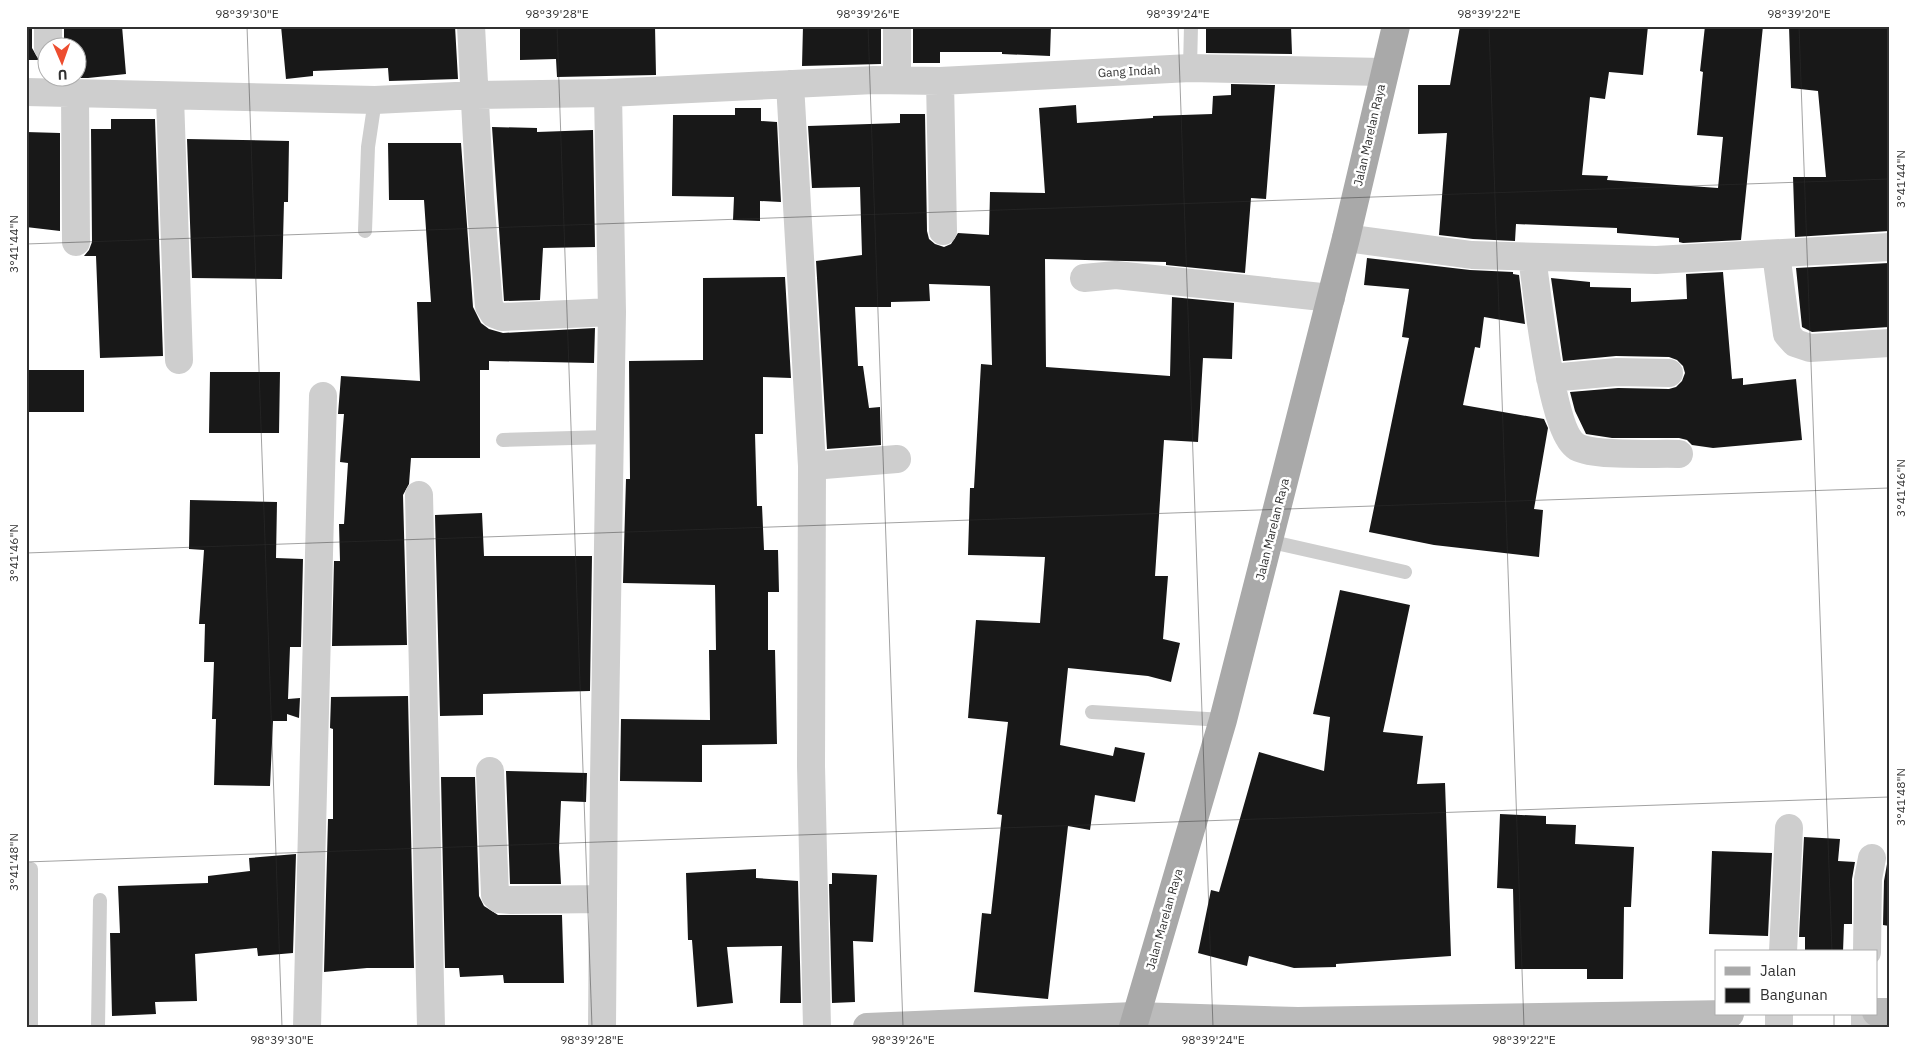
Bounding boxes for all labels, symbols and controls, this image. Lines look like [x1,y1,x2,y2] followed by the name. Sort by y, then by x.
[215,6,279,21] text: 98°39'30"E
[525,6,589,21] text: 98°39'28"E
[836,6,900,21] text: 98°39'26"E
[1146,6,1210,21] text: 98°39'24"E
[1457,6,1521,21] text: 98°39'22"E
[1767,6,1831,21] text: 98°39'20"E
[38,38,88,88] north arrow
[1097,62,1161,80] street label: Gang Indah
[57,66,68,84] text: U
[1350,82,1388,188] street label: Jalan Marelan Raya
[1893,150,1908,208] text: 3°41'44"N
[6,215,21,273] text: 3°41'44"N
[1893,459,1908,517] text: 3°41'46"N
[1252,476,1292,581] street label: Jalan Marelan Raya
[6,524,21,582] text: 3°41'46"N
[1893,768,1908,826] text: 3°41'48"N
[6,833,21,891] text: 3°41'48"N
[1142,866,1186,971] street label: Jalan Marelan Raya
[1715,950,1878,1016] legend
[1760,961,1796,980] text: Jalan
[1760,985,1828,1004] text: Bangunan
[250,1032,314,1047] text: 98°39'30"E
[560,1032,624,1047] text: 98°39'28"E
[871,1032,935,1047] text: 98°39'26"E
[1181,1032,1245,1047] text: 98°39'24"E
[1492,1032,1556,1047] text: 98°39'22"E

